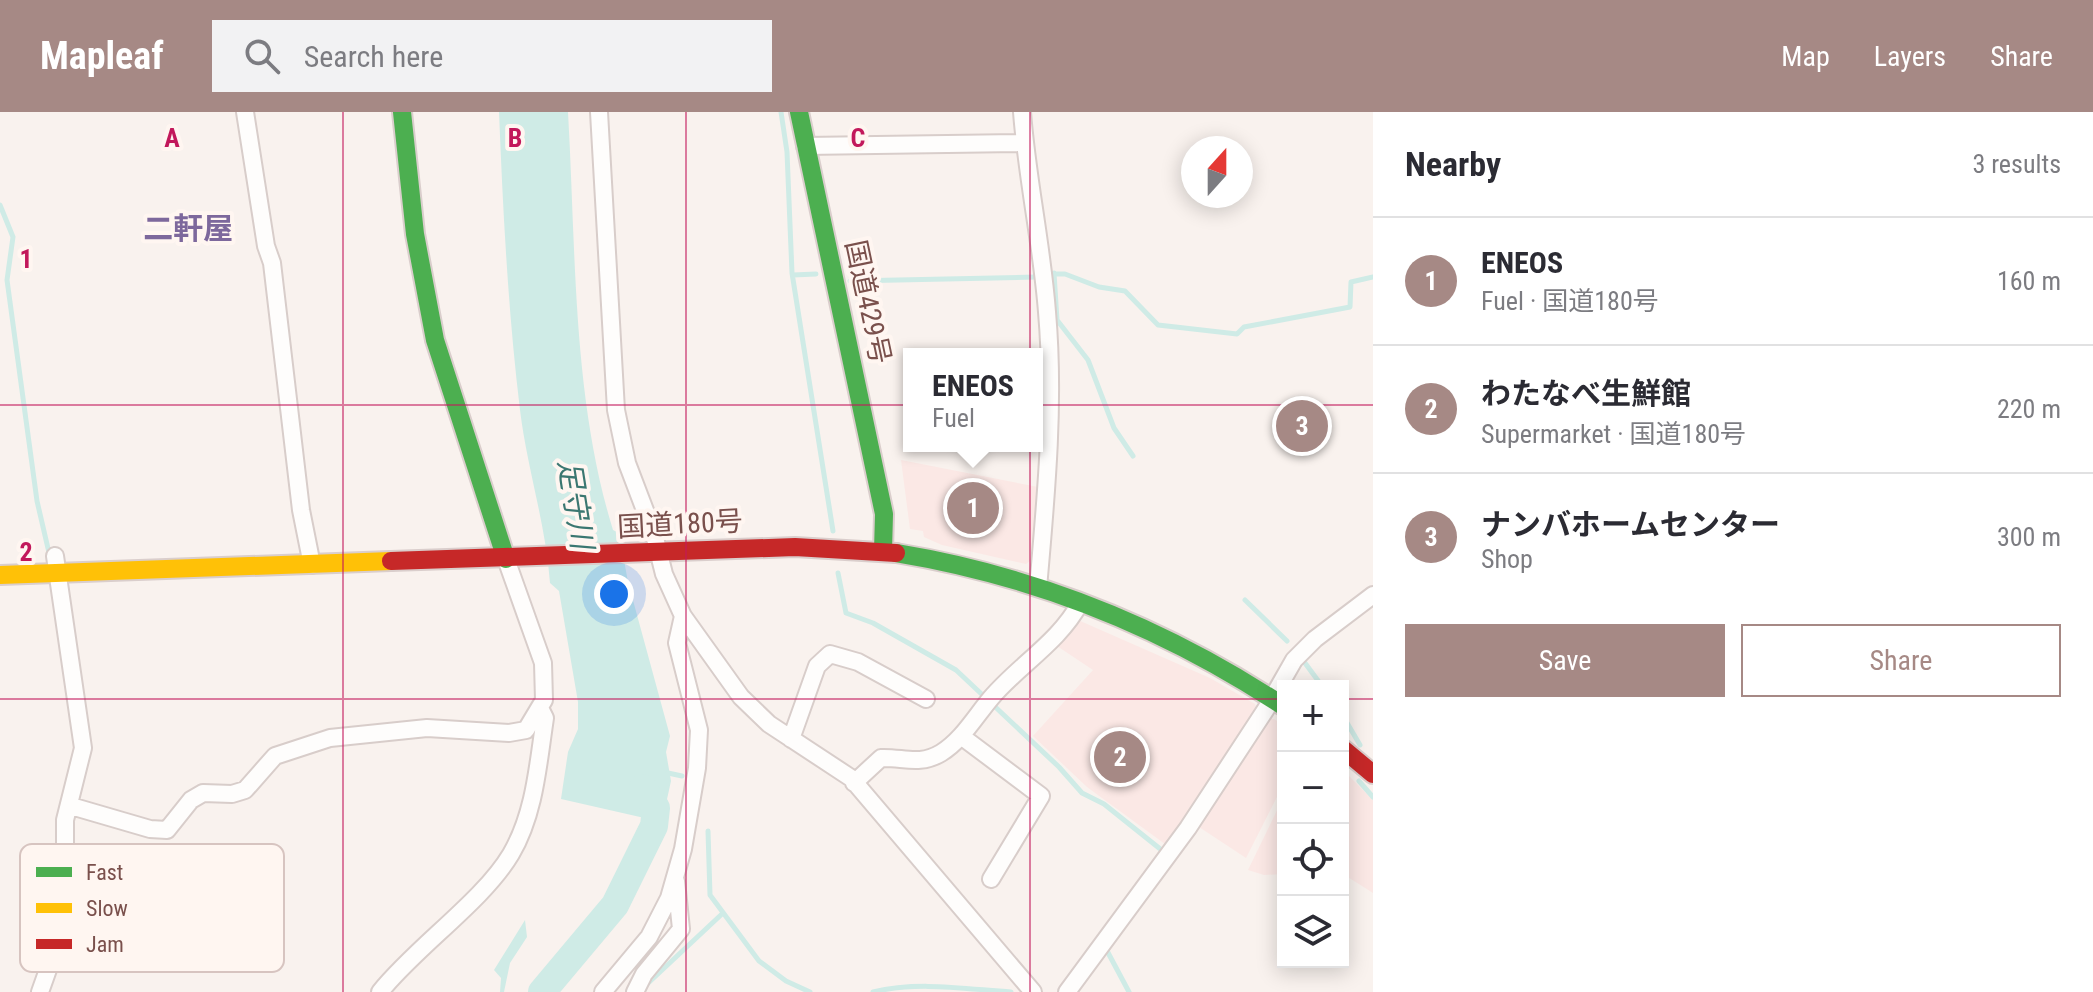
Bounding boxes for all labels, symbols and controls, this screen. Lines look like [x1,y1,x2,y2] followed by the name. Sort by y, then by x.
[212,20,772,92] search box
[40,34,164,78] text: Mapleaf
[240,34,284,78] icon: search
[304,39,443,74] text: Search here
[1781,40,1830,73] text: Map
[1874,40,1946,73] text: Layers
[1990,40,2053,73] text: Share
[164,123,180,153] text: A
[508,123,522,153] text: B
[851,123,866,153] text: C
[1181,136,1253,208] north arrow
[1405,144,1501,184] text: Nearby
[1972,149,2061,179] text: 3 results
[143,211,233,246] district label: 二軒屋
[839,237,897,367] street label: 国道429号
[19,244,33,274] text: 1
[1481,245,1563,280] text: ENEOS
[1424,266,1438,296] text: 1
[1997,266,2061,296] text: 160 m
[1481,286,1659,316] text: Fuel · 国道180号
[903,348,1043,452] popup
[932,368,1014,403] text: ENEOS
[1481,376,1691,411] text: わたなべ生鮮館
[1424,394,1438,424] text: 2
[1997,394,2061,424] text: 220 m
[1276,396,1328,456] pin: 3
[932,403,975,433] text: Fuel
[1481,419,1746,449] text: Supermarket · 国道180号
[552,457,601,554] water label: 足守川
[947,478,999,538] pin: 1
[616,504,744,544] street label: 国道180号
[1481,507,1780,542] text: ナンバホームセンター
[1424,522,1438,552] text: 3
[1997,522,2061,552] text: 300 m
[19,537,33,567] text: 2
[1481,544,1533,574] text: Shop
[594,574,634,614] your location
[1405,624,1725,697] button: Save
[1741,624,2061,697] button: Share
[1277,680,1349,968] map controls
[1277,680,1349,752] button: +
[1094,727,1146,787] pin: 2
[1277,752,1349,824] button: −
[1277,824,1349,896] button: locate
[20,844,284,972] legend
[86,860,123,885] text: Fast
[86,896,128,921] text: Slow
[1277,896,1349,968] button: layers
[86,932,124,957] text: Jam

